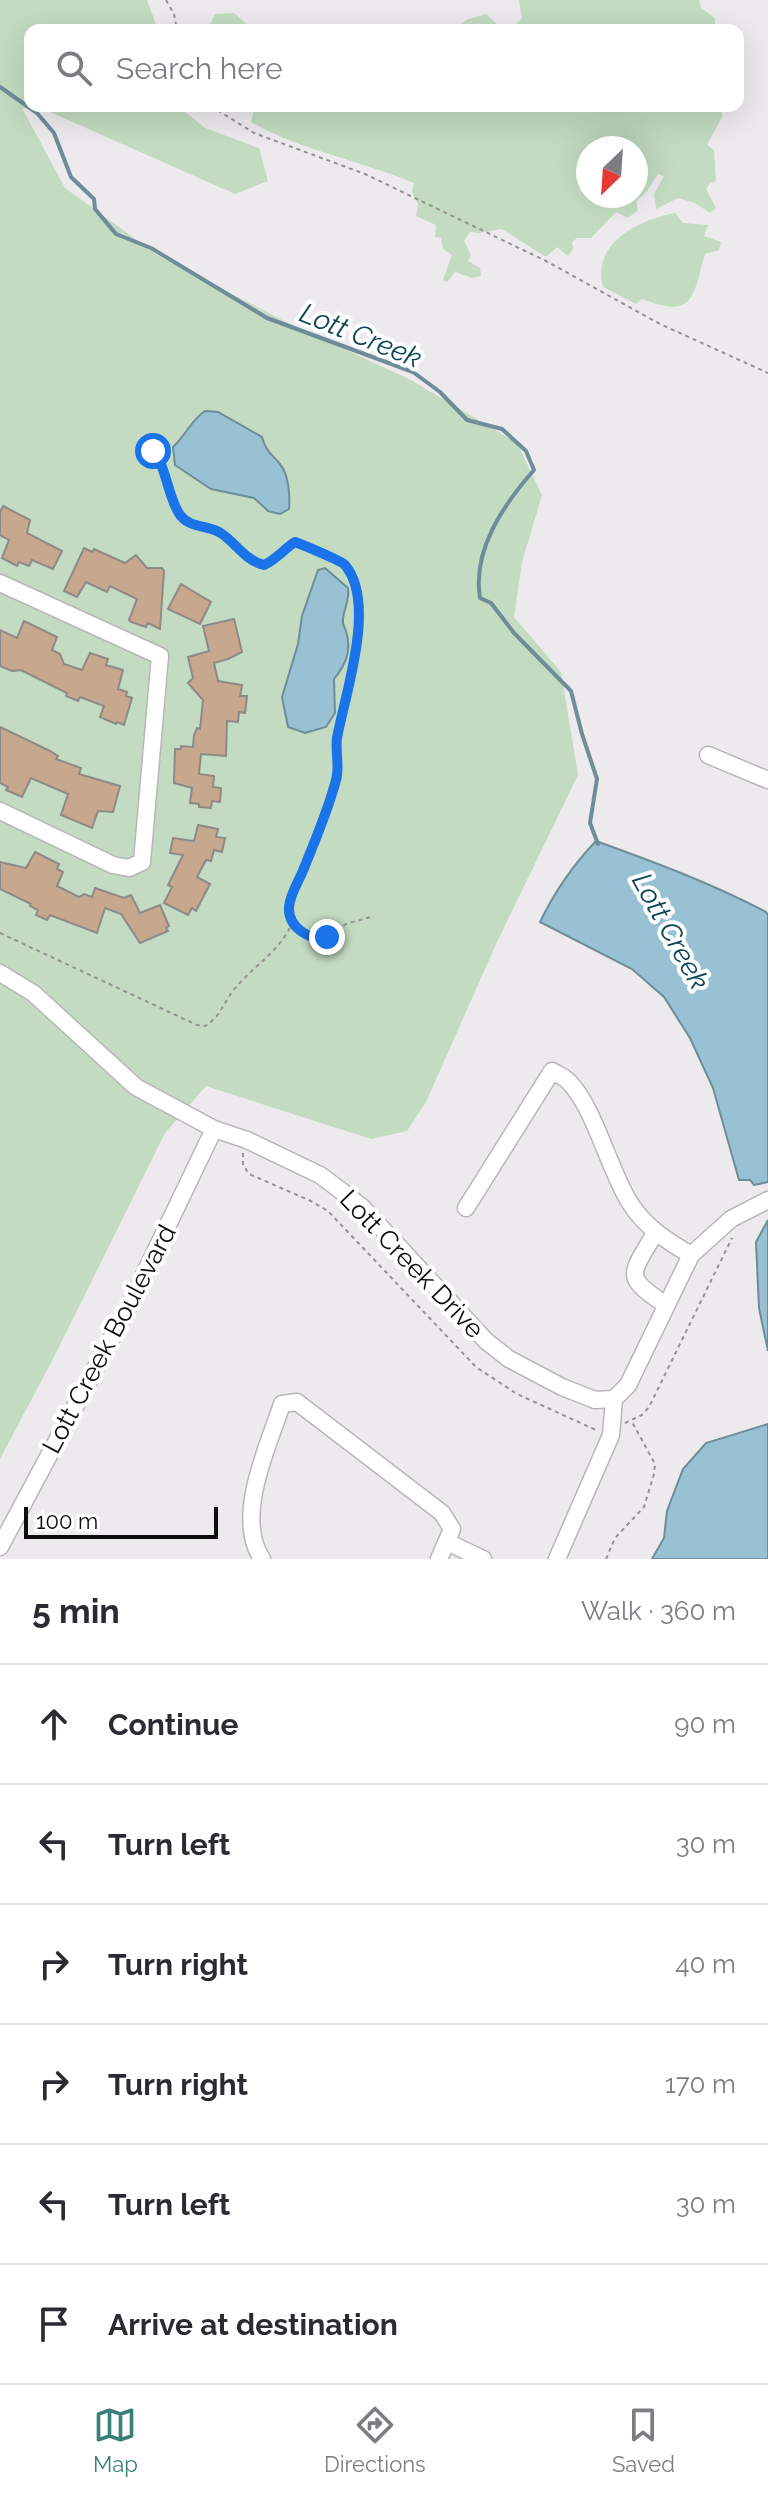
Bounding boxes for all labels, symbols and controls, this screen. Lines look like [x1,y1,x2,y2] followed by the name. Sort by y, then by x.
[24,24,744,112] search box
[52,46,96,90] icon: search
[116,51,283,86] text: Search here
[576,136,648,208] north arrow
[295,296,426,375] water label: Lott Creek
[135,433,171,469] route start
[625,867,716,995] water label: Lott Creek
[309,919,345,955] route end
[334,1184,490,1344] street label: Lott Creek Drive
[36,1220,182,1458] street label: Lott Creek Boulevard
[24,1503,218,1539] scale bar
[36,1508,98,1534] text: 100 m
[32,1591,120,1631] text: 5 min
[581,1596,736,1626] text: Walk · 360 m
[32,1702,76,1746] icon: ahead
[108,1707,239,1742] text: Continue
[674,1709,736,1739] text: 90 m
[32,1822,76,1866] icon: left
[108,1827,230,1862] text: Turn left
[676,1829,736,1859] text: 30 m
[32,1942,76,1986] icon: right
[108,1947,248,1982] text: Turn right
[675,1949,736,1979] text: 40 m
[32,2062,76,2106] icon: right
[108,2067,248,2102] text: Turn right
[665,2069,736,2099] text: 170 m
[32,2182,76,2226] icon: left
[108,2187,230,2222] text: Turn left
[676,2189,736,2219] text: 30 m
[32,2302,76,2346] icon: arrive
[108,2307,398,2342] text: Arrive at destination
[93,2403,138,2477] tab: Map
[324,2403,426,2477] tab: Directions
[612,2403,675,2477] tab: Saved

